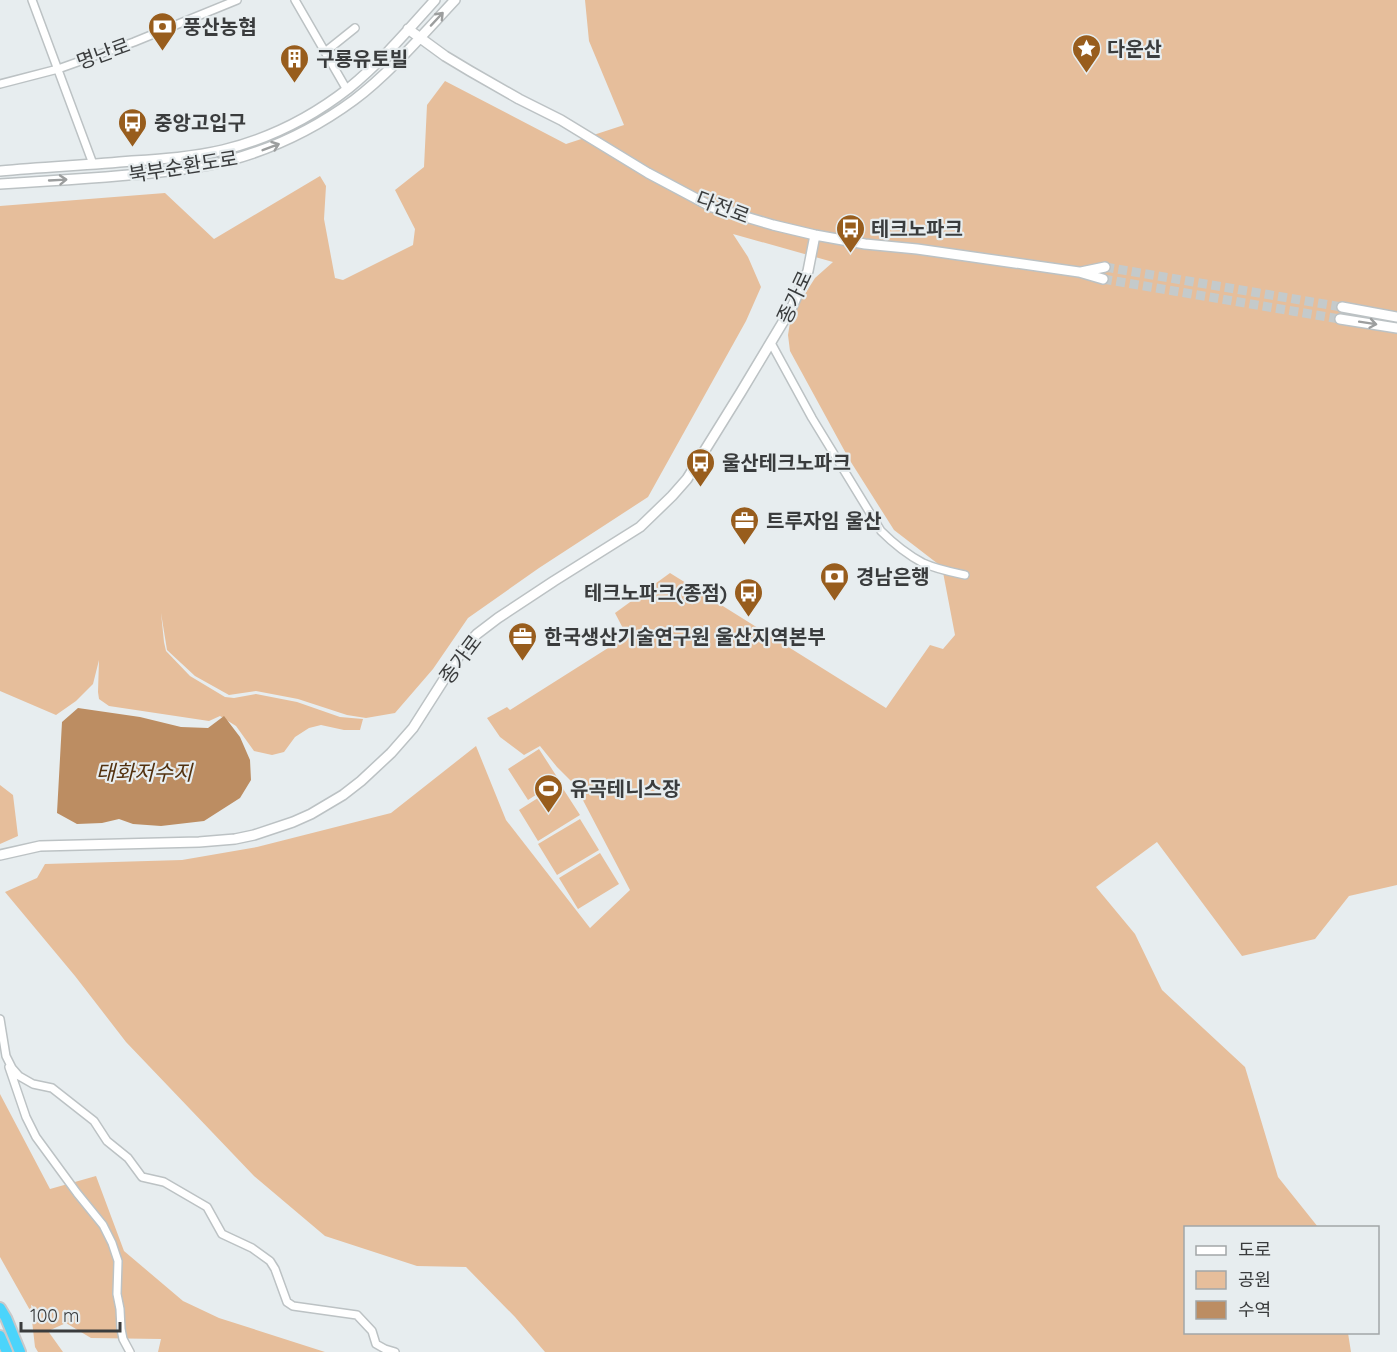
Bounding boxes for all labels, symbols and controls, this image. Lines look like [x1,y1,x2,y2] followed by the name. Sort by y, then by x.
[146,10,178,52] bank icon: 풍산농협
[430,11,444,26] one-way arrow
[183,14,257,39] place label: 풍산농협
[73,32,133,74] street label: 명난로
[1070,32,1102,74] place icon: 다운산
[1107,36,1162,61] place label: 다운산
[279,42,311,84] building icon: 구룡유토빌
[316,46,408,71] place label: 구룡유토빌
[117,106,149,148] bus stop icon: 중앙고입구
[154,110,246,135] place label: 중앙고입구
[261,140,279,151] one-way arrow
[127,145,239,187] street label: 북부순환도로
[48,175,68,186] one-way arrow
[693,185,753,229] street label: 다전로
[834,212,866,254] bus stop icon: 테크노파크
[871,216,963,241] place label: 테크노파크
[771,267,817,327] street label: 종가로
[1358,318,1378,329] one-way arrow
[685,446,717,488] bus stop icon: 울산테크노파크
[722,450,851,475] place label: 울산테크노파크
[729,504,761,546] office icon: 트루자임 울산
[766,508,882,533] place label: 트루자임 울산
[819,560,851,602] bank icon: 경남은행
[856,564,930,589] place label: 경남은행
[732,576,764,618] bus stop icon: 테크노파크(종점)
[584,580,727,605] place label: 테크노파크(종점)
[507,620,539,662] office icon: 한국생산기술연구원 울산지역본부
[544,624,826,649] place label: 한국생산기술연구원 울산지역본부
[433,629,487,689] street label: 종가로
[96,759,194,785] water label: 태화저수지
[533,772,565,814] sports icon: 유곡테니스장
[570,776,680,801] place label: 유곡테니스장
[1184,1226,1379,1334] legend
[1238,1238,1271,1261] text: 도로
[1238,1268,1271,1291] text: 공원
[21,1295,120,1333] scale bar
[1238,1298,1271,1321] text: 수역
[30,1304,79,1327] text: 100 m

